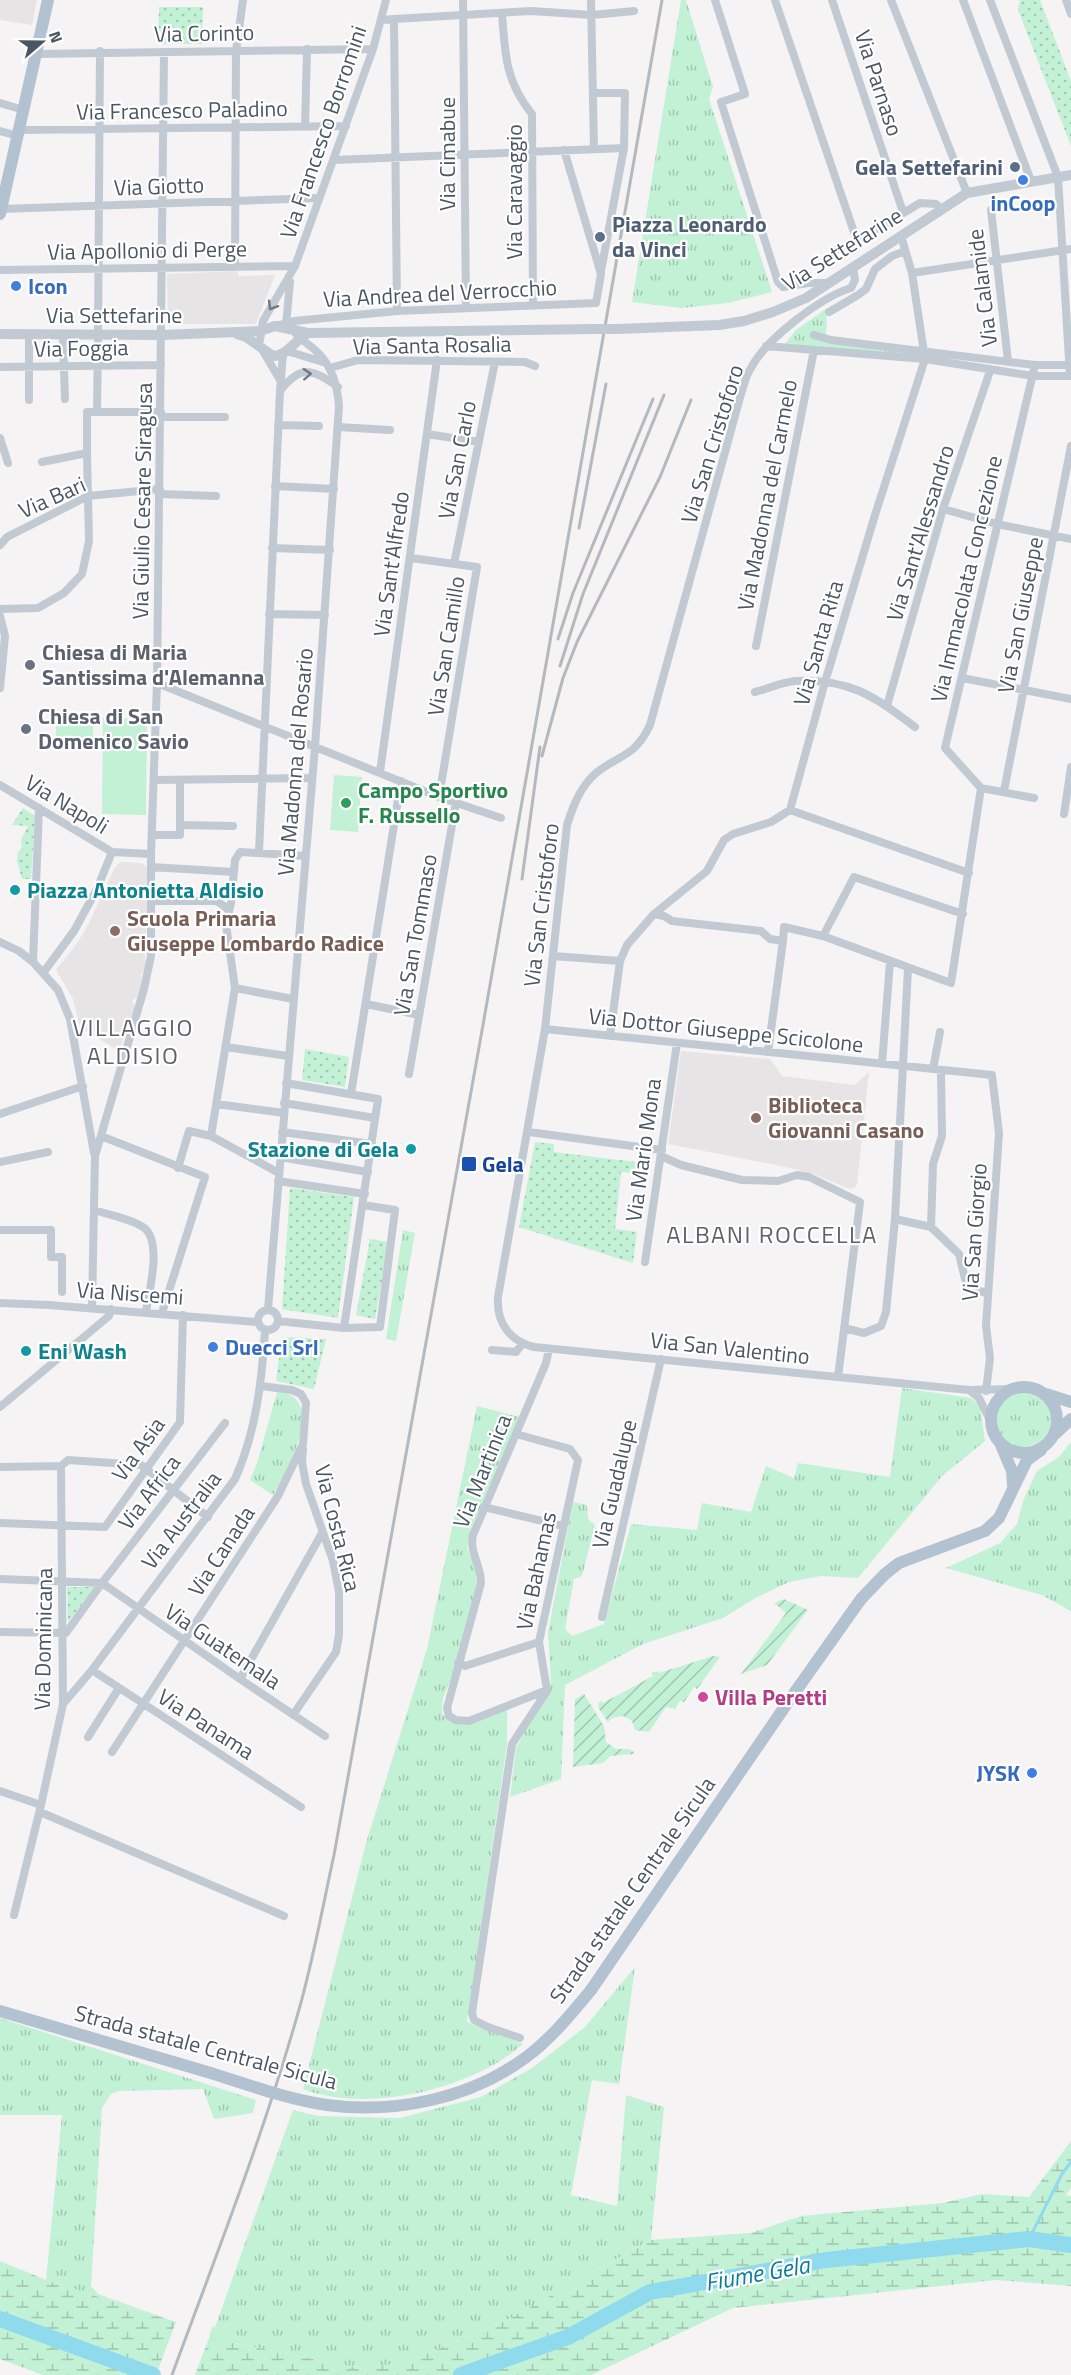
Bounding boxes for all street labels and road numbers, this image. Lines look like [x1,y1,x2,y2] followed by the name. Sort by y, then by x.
[154,15,254,51] street label: Via Corinto
[271,21,375,243] street label: Via Francesco Borromini
[846,26,912,140] street label: Via Parnaso
[76,91,288,129] street label: Via Francesco Paladino
[430,97,464,211] street label: Via Cimabue
[497,124,531,260] street label: Via Caravaggio
[113,167,205,205] street label: Via Giotto
[775,198,909,300] street label: Via Settefarine
[958,227,1006,349] street label: Via Calamide
[47,231,247,269] street label: Via Apollonio di Perge
[322,270,558,316] street label: Via Andrea del Verrocchio
[46,298,182,332] street label: Via Settefarine
[352,327,512,363] street label: Via Santa Rosalia
[33,330,129,366] street label: Via Foggia
[672,360,752,528] street label: Via San Cristoforo
[728,376,806,614] street label: Via Madonna del Carmelo
[123,382,161,620] street label: Via Giulio Cesare Siragusa
[429,398,485,522] street label: Via San Carlo
[877,441,963,625] street label: Via Sant'Alessandro
[921,452,1011,706] street label: Via Immacolata Concezione
[13,467,91,527] street label: Via Bari
[364,489,418,639] street label: Via Sant'Alfredo
[988,534,1052,696] street label: Via San Giuseppe
[418,574,474,718] street label: Via San Camillo
[784,576,852,710] street label: Via Santa Rita
[268,647,322,877] street label: Via Madonna del Rosario
[19,766,115,842] street label: Via Napoli
[514,821,568,989] street label: Via San Cristoforo
[384,851,446,1019] street label: Via San Tommaso
[587,999,865,1061] street label: Via Dottor Giuseppe Scicolone
[616,1076,670,1224] street label: Via Mario Mona
[952,1162,996,1302] street label: Via San Giorgio
[75,1272,185,1314] street label: Via Niscemi
[649,1323,811,1373] street label: Via San Valentino
[444,1409,520,1533] street label: Via Martinica
[103,1410,173,1488] street label: Via Asia
[583,1416,645,1552] street label: Via Guadalupe
[109,1447,189,1537] street label: Via Africa
[306,1461,370,1595] street label: Via Costa Rica
[133,1464,229,1576] street label: Via Australia
[179,1499,263,1603] street label: Via Canada
[507,1509,565,1633] street label: Via Bahamas
[25,1567,61,1711] street label: Via Dominicana
[158,1594,288,1698] street label: Via Guatemala
[151,1680,261,1768] street label: Via Panama
[541,1769,723,2011] street label: Strada statale Centrale Sicula
[71,1996,341,2098] street label: Strada statale Centrale Sicula

